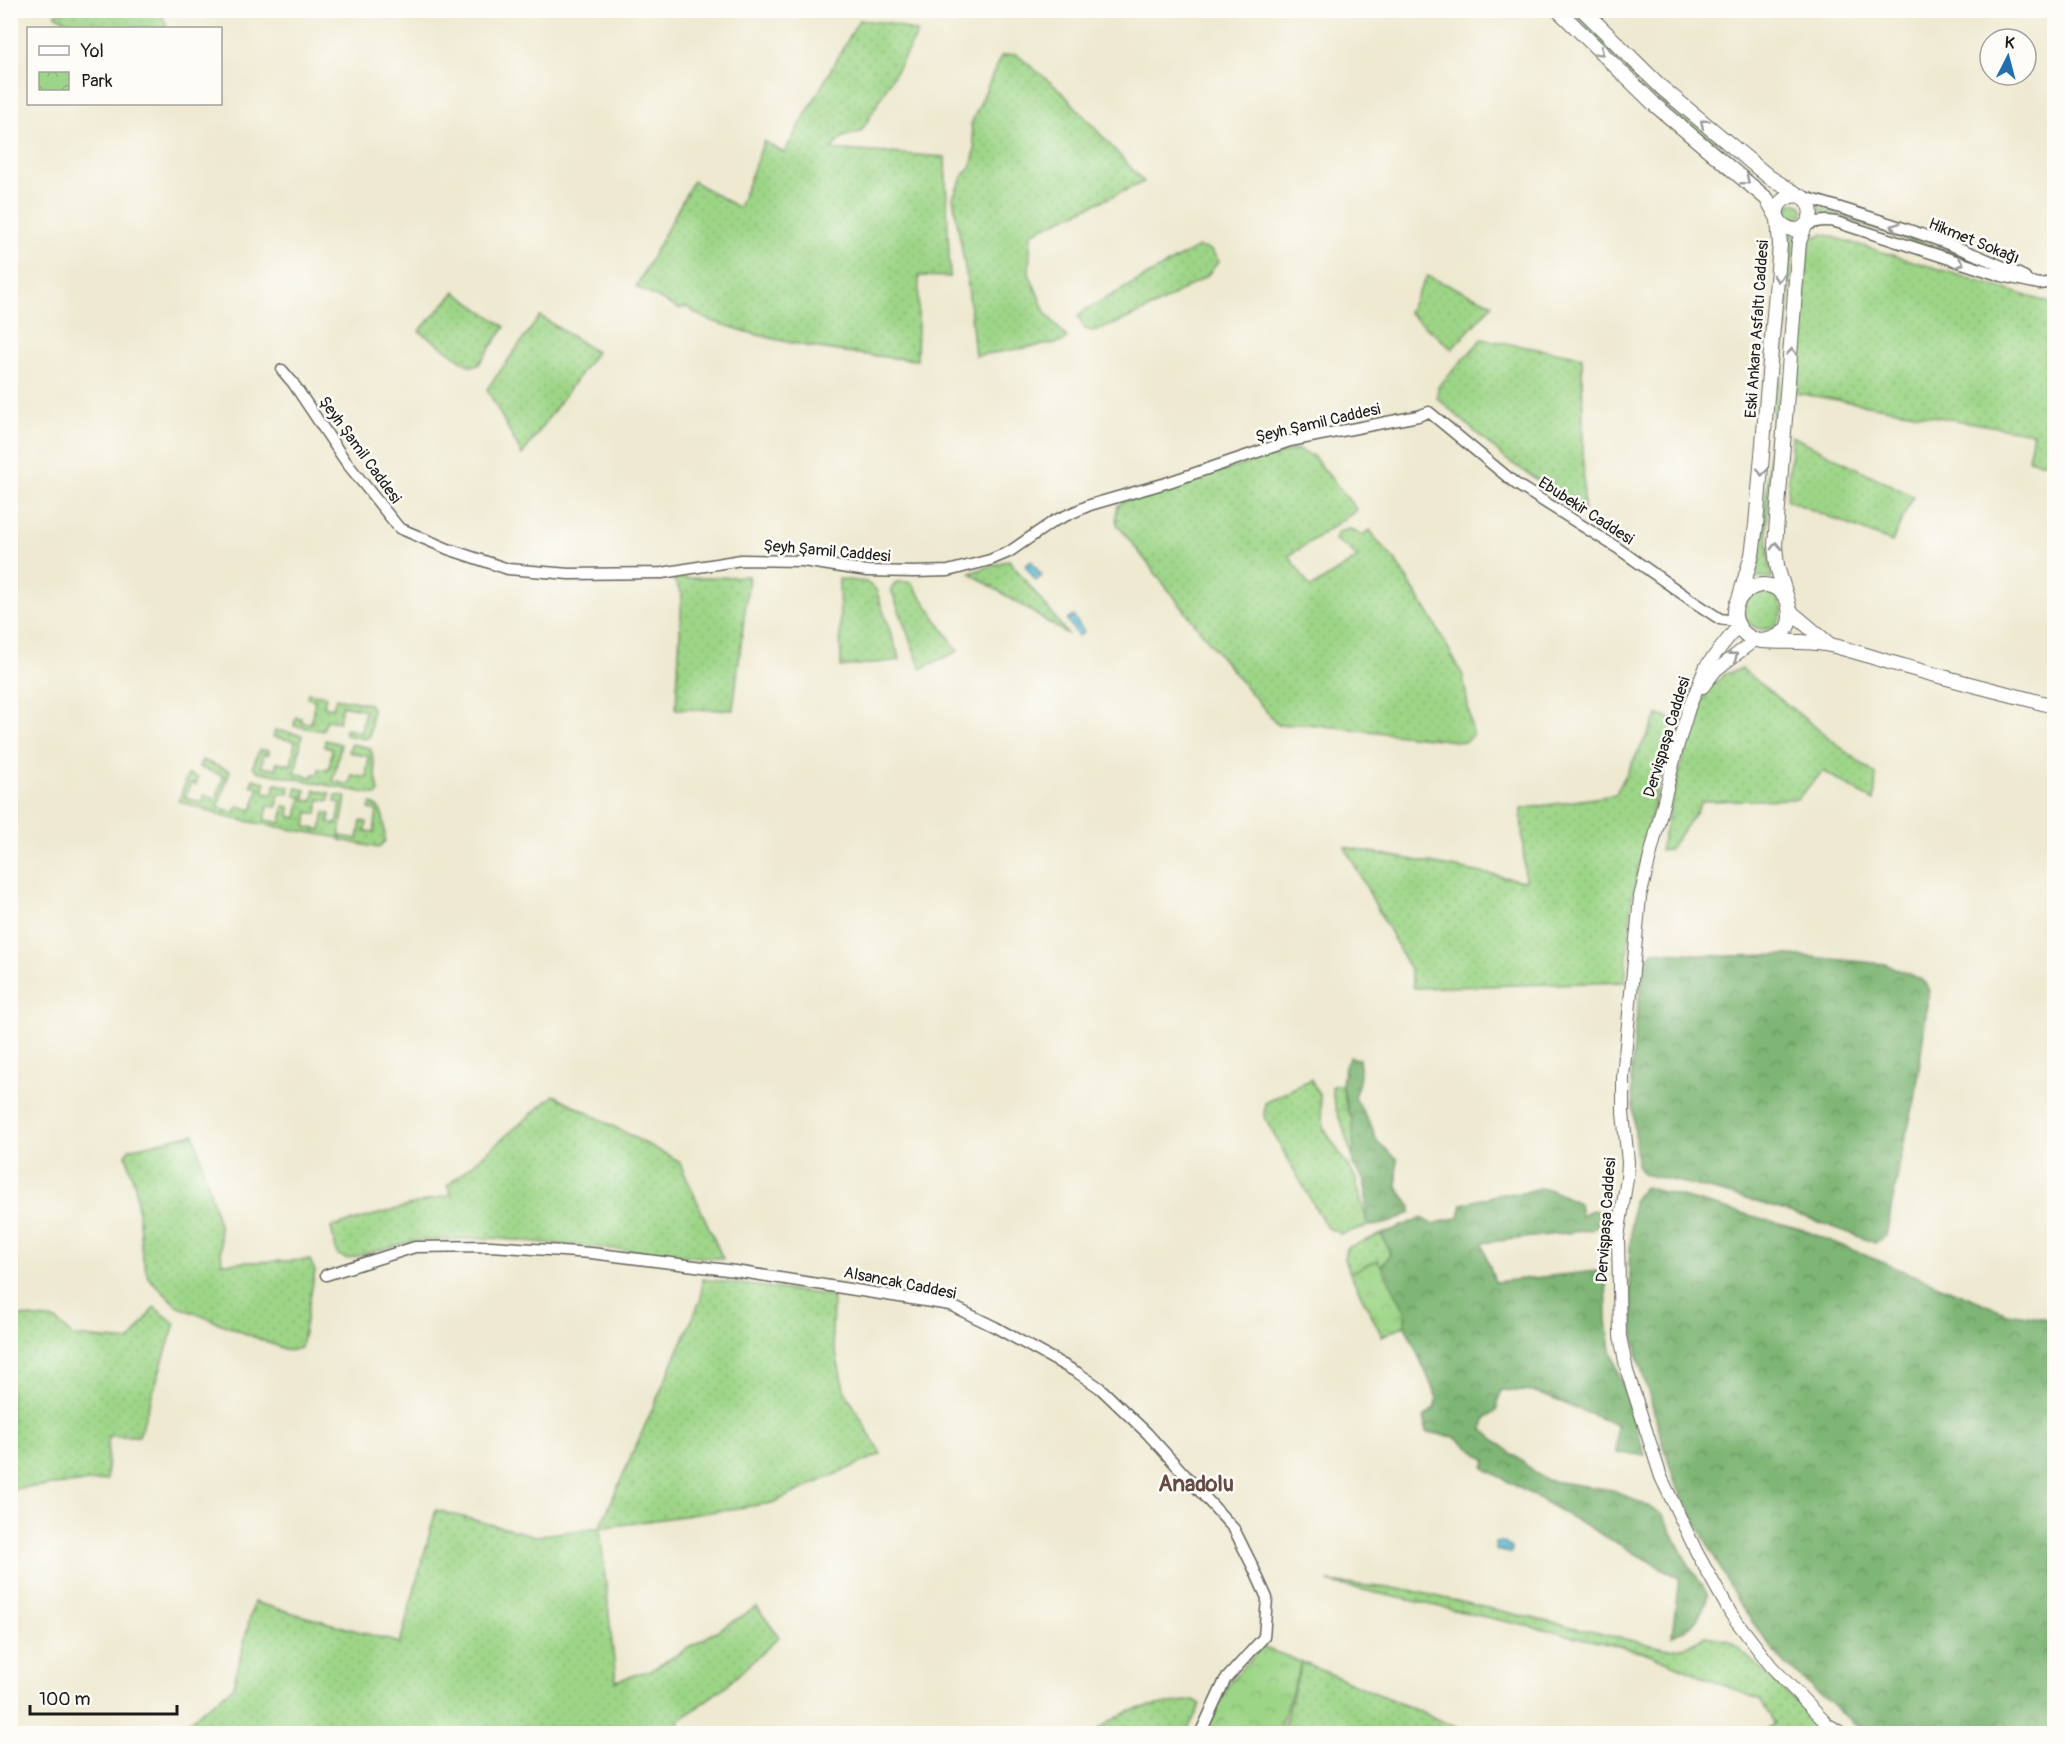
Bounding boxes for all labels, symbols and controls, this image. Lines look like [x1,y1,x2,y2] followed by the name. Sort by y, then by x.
[27,27,222,105] legend
[1978,27,2038,87] north arrow
[2004,33,2016,54] text: K
[80,40,104,63] text: Yol
[1592,44,1603,55] one-way arrow
[81,70,113,93] text: Park
[1700,119,1711,130] one-way arrow
[1739,173,1750,184] one-way arrow
[1926,214,2022,268] street label: Hikmet Sokağı
[1890,221,1901,234] one-way arrow
[1741,239,1773,419] street label: Eski Ankara Asfaltı Caddesi
[1954,255,1965,268] one-way arrow
[1772,273,1785,282] one-way arrow
[1785,347,1798,356] one-way arrow
[314,393,406,508] street label: Şeyh Şamil Caddesi
[1254,399,1383,447] street label: Şeyh Şamil Caddesi
[1756,467,1769,476] one-way arrow
[1535,473,1638,549] street label: Ebubekir Caddesi
[763,535,892,567] street label: Şeyh Şamil Caddesi
[1770,542,1783,551] one-way arrow
[1727,653,1738,664] one-way arrow
[1639,674,1695,800] street label: Dervişpaşa Caddesi
[1592,1157,1620,1283] street label: Dervişpaşa Caddesi
[842,1262,958,1304] street label: Alsancak Caddesi
[1158,1470,1234,1498] district label: Anadolu
[30,1678,177,1716] scale bar
[39,1688,91,1711] text: 100 m

